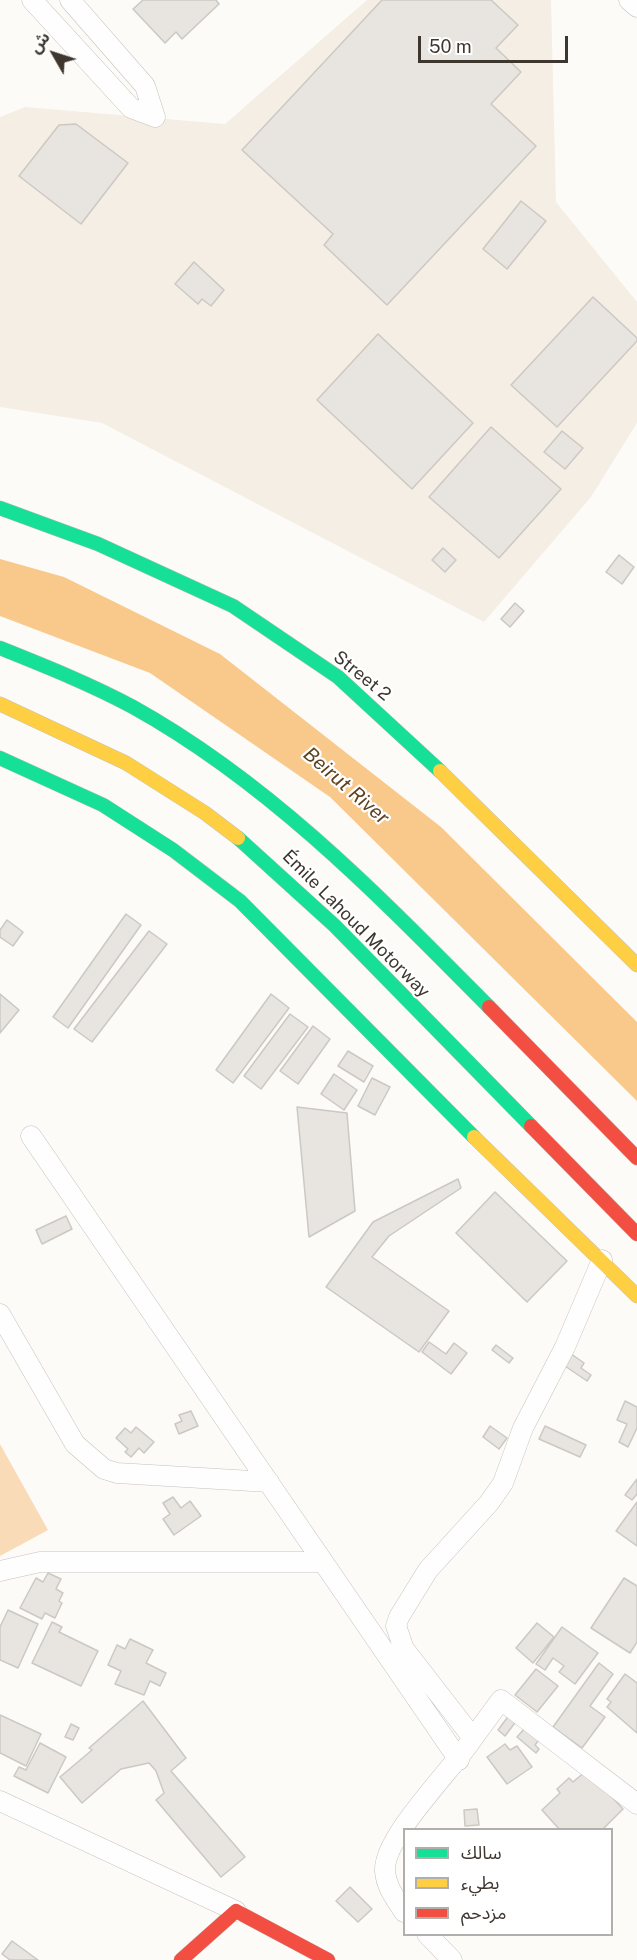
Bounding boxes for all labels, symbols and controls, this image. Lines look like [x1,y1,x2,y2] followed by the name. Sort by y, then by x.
[24,24,84,84] north arrow
[421,24,571,62] scale bar
[25,28,54,57] text: ش
[429,36,472,57] text: 50 m
[329,646,395,706] street label: Street 2
[298,742,394,830] water label: Beirut River
[278,846,434,1002] street label: Émile Lahoud Motorway
[403,1828,613,1936] legend
[461,1842,502,1863] text: سالك
[461,1872,499,1893] text: بطيء
[461,1902,506,1923] text: مزدحم

